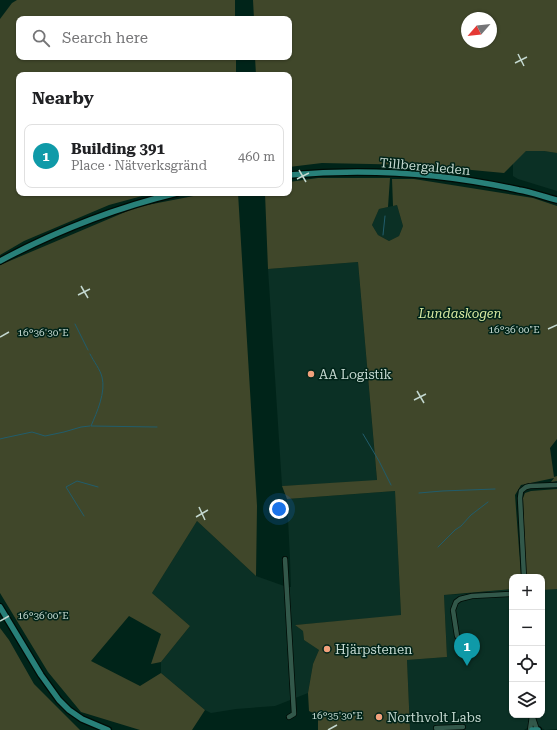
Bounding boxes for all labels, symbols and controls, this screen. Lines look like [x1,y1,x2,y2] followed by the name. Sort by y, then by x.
[461,12,497,48] north arrow
[16,16,292,60] search box
[30,27,52,49] icon: search
[62,29,148,47] text: Search here
[32,88,94,108] text: Nearby
[71,140,165,158] text: Building 391
[42,149,50,164] text: 1
[238,149,275,164] text: 460 m
[379,155,471,178] street label: Tillbergaleden
[71,158,207,173] text: Place · Nätverksgränd
[418,306,501,321] park label: Lundaskogen
[488,324,540,335] text: 16°36'00"E
[17,327,69,338] text: 16°36'30"E
[319,367,392,382] place label: AA Logistik
[306,369,316,379] marker: AA Logistik
[269,499,289,519] your location
[509,574,545,718] map controls
[509,574,545,610] button: +
[17,610,69,621] text: 16°36'00"E
[509,610,545,646] button: −
[454,633,480,666] pin: 1
[335,642,413,657] place label: Hjärpstenen
[322,644,332,654] marker: Hjärpstenen
[509,646,545,682] button: locate
[509,682,545,718] button: layers
[311,710,363,721] text: 16°35'30"E
[387,710,481,725] place label: Northvolt Labs
[374,712,384,722] marker: Northvolt Labs

